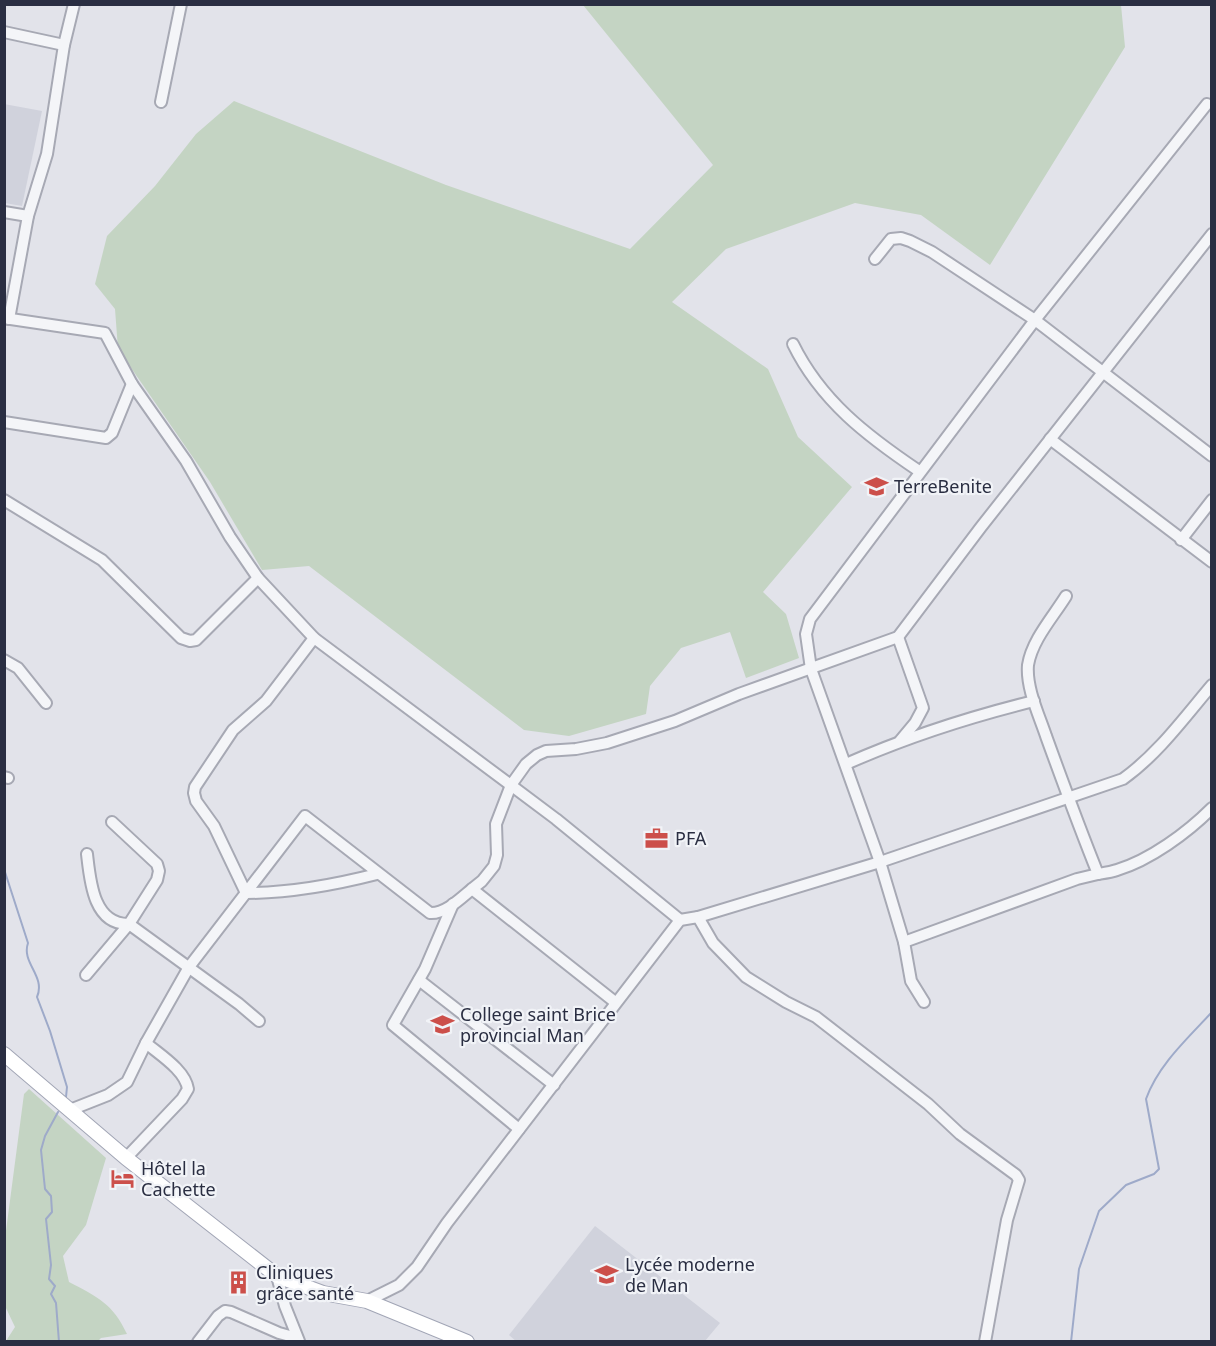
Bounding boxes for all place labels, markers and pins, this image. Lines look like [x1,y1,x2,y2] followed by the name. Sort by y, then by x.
[863,474,889,500] school or university icon: TerreBenite
[894,474,992,498] place label: TerreBenite
[644,826,670,852] office icon: PFA
[675,826,707,850] place label: PFA
[460,1002,616,1047] place label: College saint Brice provincial Man
[429,1012,455,1038] school or university icon: College saint Brice provincial Man
[141,1156,216,1201] place label: Hôtel la Cachette
[110,1166,136,1192] hotel icon: Hôtel la Cachette
[625,1252,755,1297] place label: Lycée moderne de Man
[256,1260,354,1305] place label: Cliniques grâce santé
[594,1262,620,1288] school or university icon: Lycée moderne de Man
[225,1270,251,1296] building icon: Cliniques grâce santé

